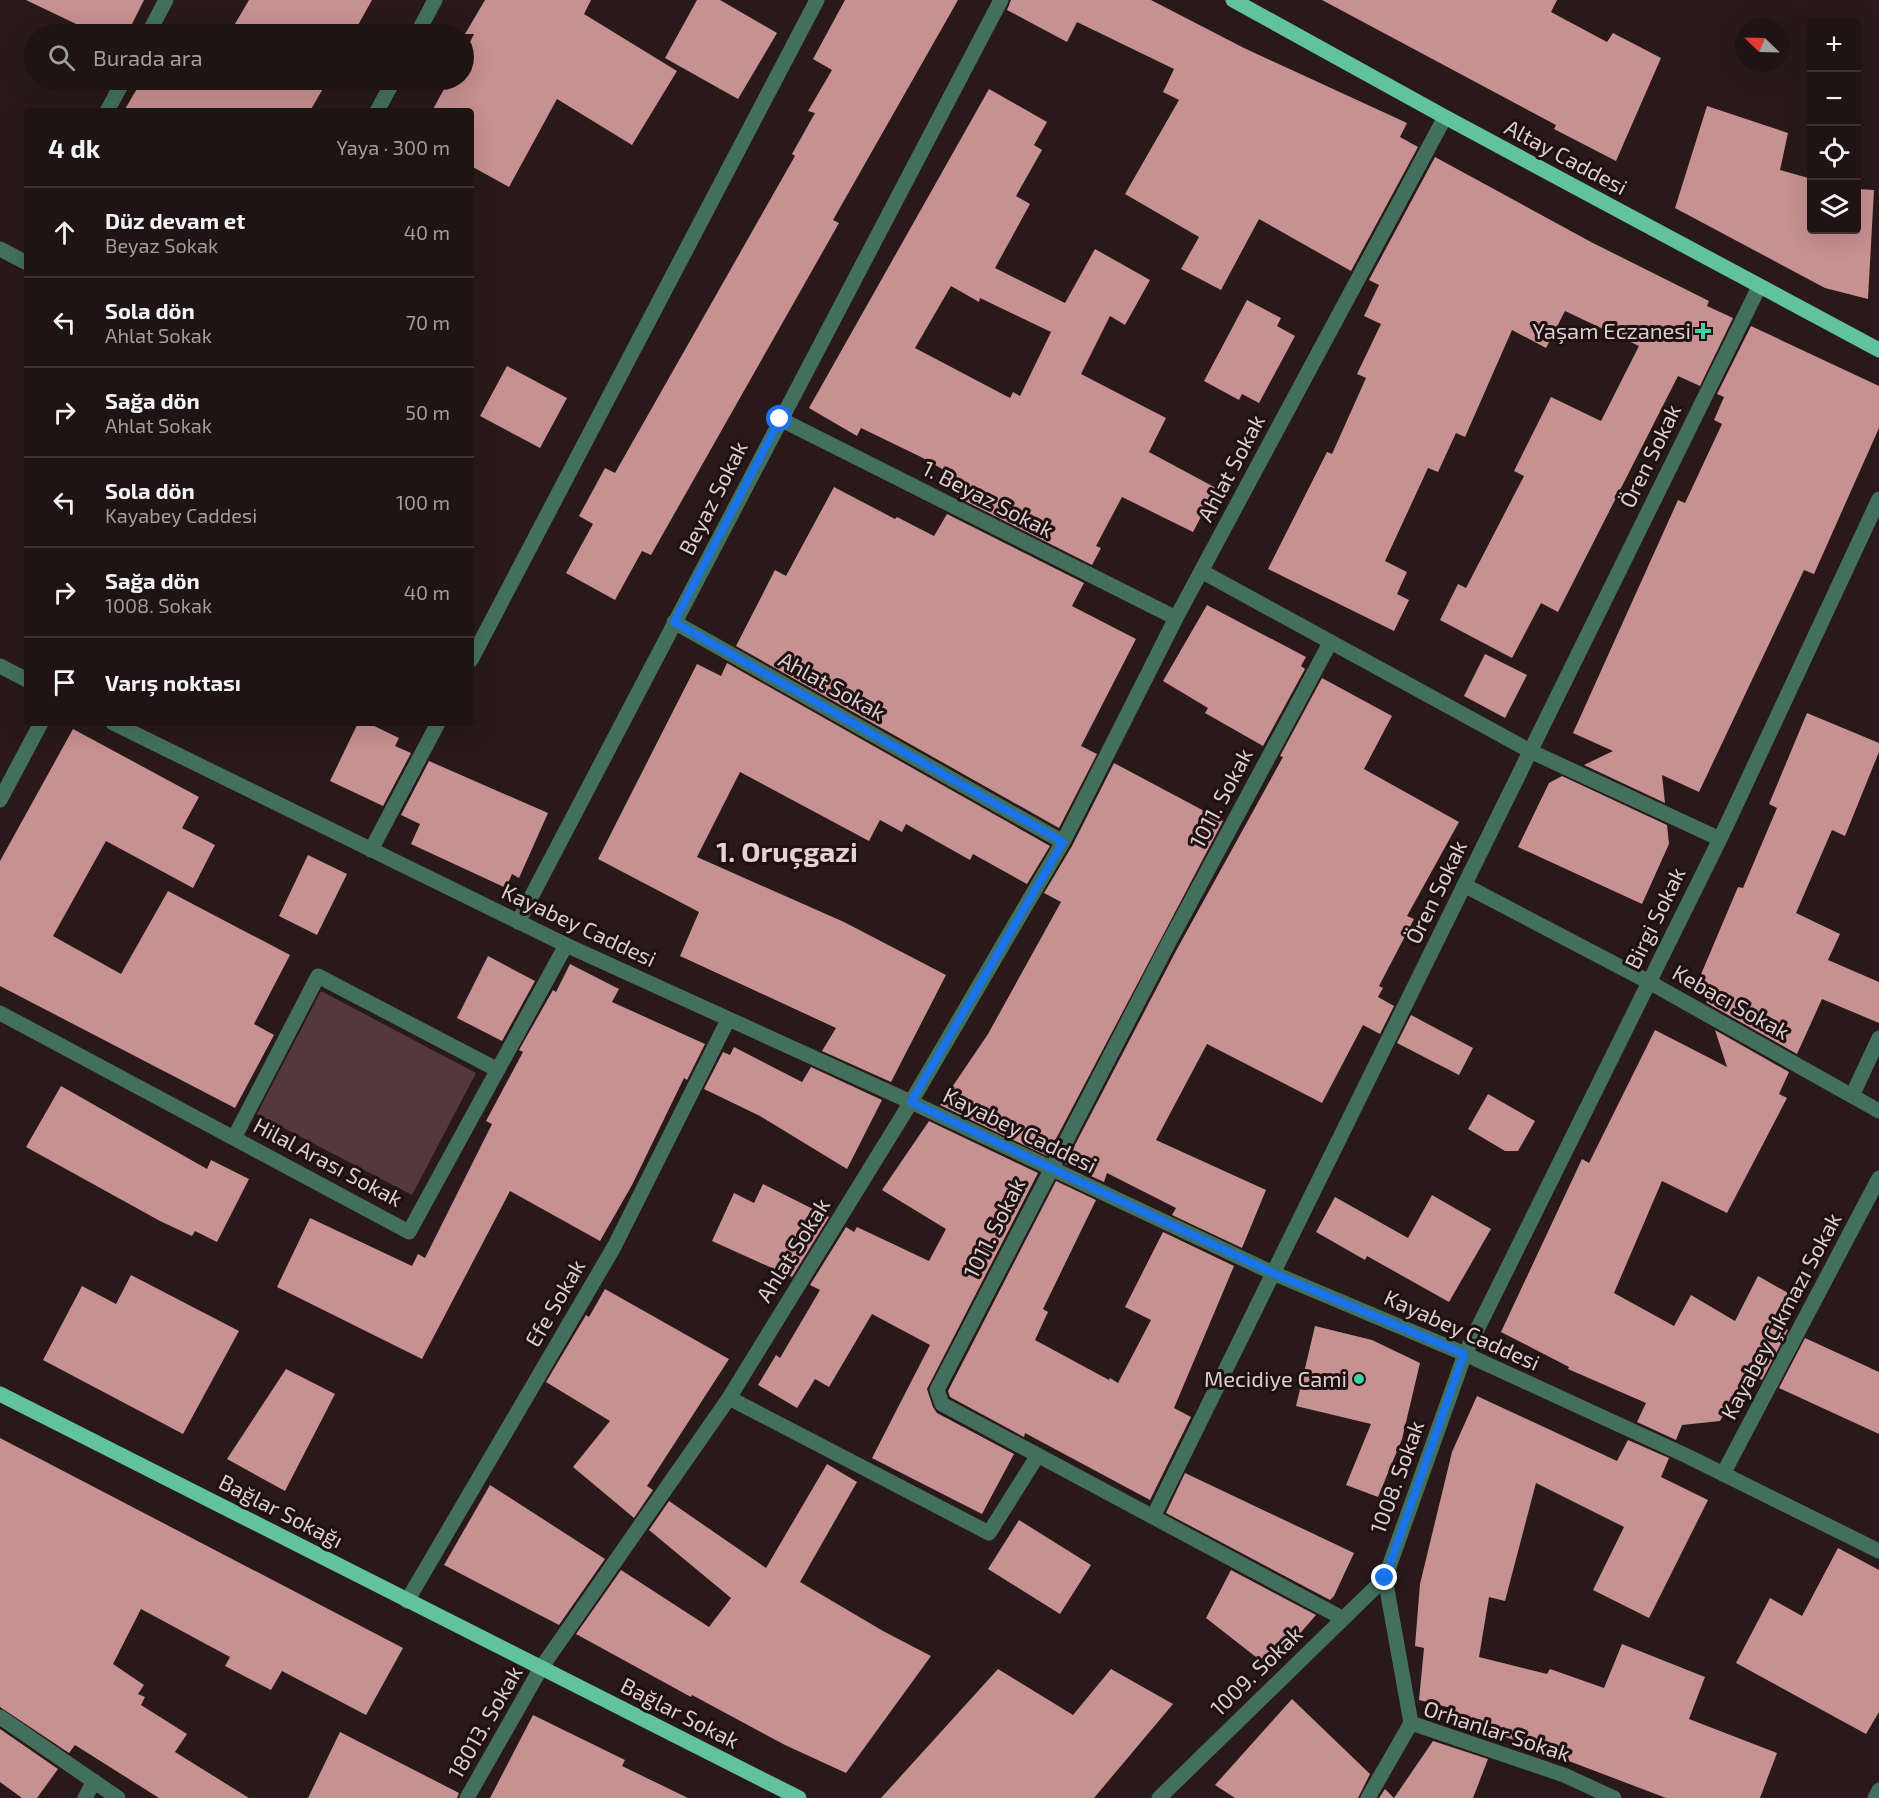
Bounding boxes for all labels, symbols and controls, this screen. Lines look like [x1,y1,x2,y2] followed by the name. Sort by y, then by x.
[1735,18,1789,72] north arrow
[1807,18,1861,234] map controls
[1807,18,1861,72] button: +
[24,24,474,90] search box
[45,41,78,74] icon: search
[93,44,203,70] text: Burada ara
[1807,72,1861,126] button: −
[1501,113,1632,199] street label: Altay Caddesi
[1807,126,1861,180] button: locate
[48,132,100,163] text: 4 dk
[336,135,450,159] text: Yaya · 300 m
[1807,180,1861,234] button: layers
[105,207,245,233] text: Düz devam et
[48,216,81,249] icon: ahead
[404,220,450,244] text: 40 m
[105,233,218,257] text: Beyaz Sokak
[105,297,195,323] text: Sola dön
[48,306,81,339] icon: left
[406,310,450,334] text: 70 m
[1533,317,1691,345] place label: Yaşam Eczanesi
[105,323,212,347] text: Ahlat Sokak
[1696,324,1710,338] marker: Yaşam Eczanesi
[105,387,200,413] text: Sağa dön
[48,396,81,429] icon: right
[405,400,450,424] text: 50 m
[1613,400,1685,512] street label: Ören Sokak
[766,405,792,431] route start
[1191,409,1269,526] street label: Ahlat Sokak
[105,413,212,437] text: Ahlat Sokak
[672,436,752,559] street label: Beyaz Sokak
[919,454,1058,542] street label: 1. Beyaz Sokak
[105,477,195,503] text: Sola dön
[48,486,81,519] icon: left
[396,490,450,514] text: 100 m
[105,503,257,527] text: Kayabey Caddesi
[105,567,200,593] text: Sağa dön
[48,576,81,609] icon: right
[404,580,450,604] text: 40 m
[105,593,212,617] text: 1008. Sokak
[775,645,890,725] street label: Ahlat Sokak
[48,666,81,699] icon: arrive
[105,669,241,695] text: Varış noktası
[1183,743,1257,852] street label: 1011. Sokak
[716,834,858,869] district label: 1. Oruçgazi
[1399,836,1471,948] street label: Ören Sokak
[1618,863,1690,973] street label: Birgi Sokak
[498,877,661,971] street label: Kayabey Caddesi
[1669,958,1794,1044] street label: Kebacı Sokak
[940,1081,1101,1177] street label: Kayabey Caddesi
[250,1111,407,1211] street label: Hilal Arası Sokak
[957,1173,1029,1282] street label: 1011. Sokak
[750,1193,834,1306] street label: Ahlat Sokak
[1715,1208,1847,1424] street label: Kayabey Çıkmazı Sokak
[519,1254,590,1351] street label: Efe Sokak
[1381,1283,1544,1375] street label: Kayabey Caddesi
[1204,1365,1347,1391] place label: Mecidiye Cami
[1352,1372,1366,1386] marker: Mecidiye Cami
[1364,1417,1428,1537] street label: 1008. Sokak
[215,1468,348,1553] street label: Bağlar Sokağı
[1371,1564,1397,1590] route end
[1204,1620,1306,1720] street label: 1009. Sokak
[441,1661,527,1782] street label: 18013. Sokak
[617,1671,744,1753] street label: Bağlar Sokak
[1421,1694,1574,1766] street label: Orhanlar Sokak

